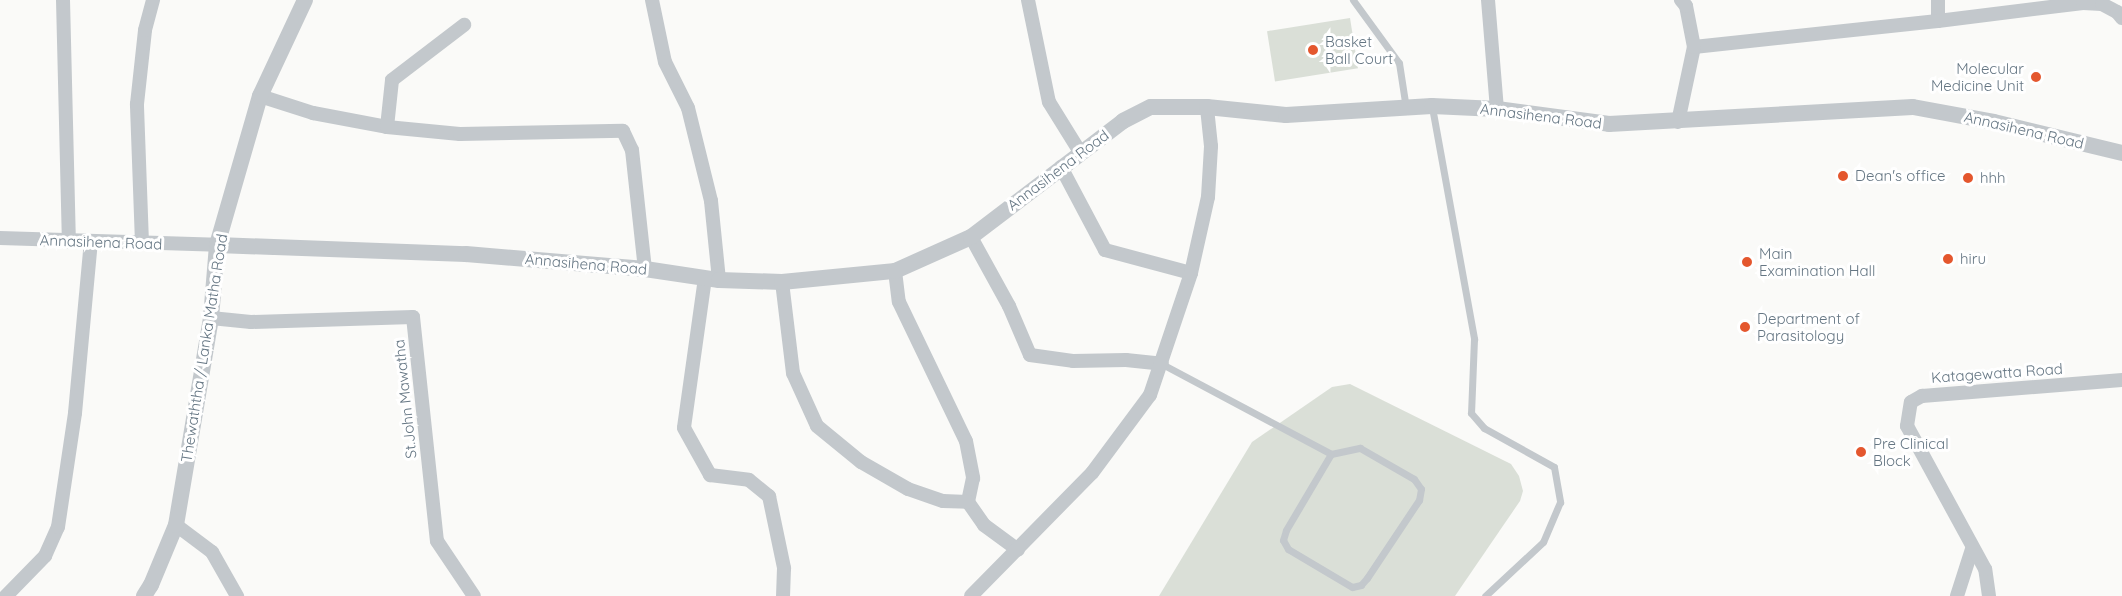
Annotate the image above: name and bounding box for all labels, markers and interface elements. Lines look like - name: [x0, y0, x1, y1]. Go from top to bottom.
- place label: Basket Ball Court: [1325, 32, 1393, 67]
- marker: Basket Ball Court: [1306, 43, 1320, 57]
- place label: Molecular Medicine Unit: [1931, 59, 2024, 94]
- marker: Molecular Medicine Unit: [2029, 70, 2043, 84]
- street label: Annasihena Road: [1479, 100, 1603, 132]
- street label: Annasihena Road: [1962, 107, 2086, 153]
- street label: Annasihena Road: [1004, 126, 1112, 214]
- place label: Dean's office: [1855, 167, 1946, 185]
- marker: Dean's office: [1836, 169, 1850, 183]
- place label: hhh: [1980, 169, 2006, 187]
- marker: hhh: [1961, 171, 1975, 185]
- street label: Annasihena Road: [40, 231, 162, 253]
- street label: Thewaththa / Lanka Matha Road: [177, 232, 231, 464]
- place label: Main Examination Hall: [1759, 244, 1875, 279]
- street label: Annasihena Road: [524, 250, 648, 278]
- place label: hiru: [1960, 250, 1986, 268]
- marker: hiru: [1941, 252, 1955, 266]
- marker: Main Examination Hall: [1740, 255, 1754, 269]
- place label: Department of Parasitology: [1757, 309, 1860, 344]
- marker: Department of Parasitology: [1738, 320, 1752, 334]
- street label: St.John Mawatha: [390, 339, 420, 459]
- street label: Katagewatta Road: [1931, 359, 2063, 387]
- place label: Pre Clinical Block: [1873, 434, 1949, 469]
- marker: Pre Clinical Block: [1854, 445, 1868, 459]

